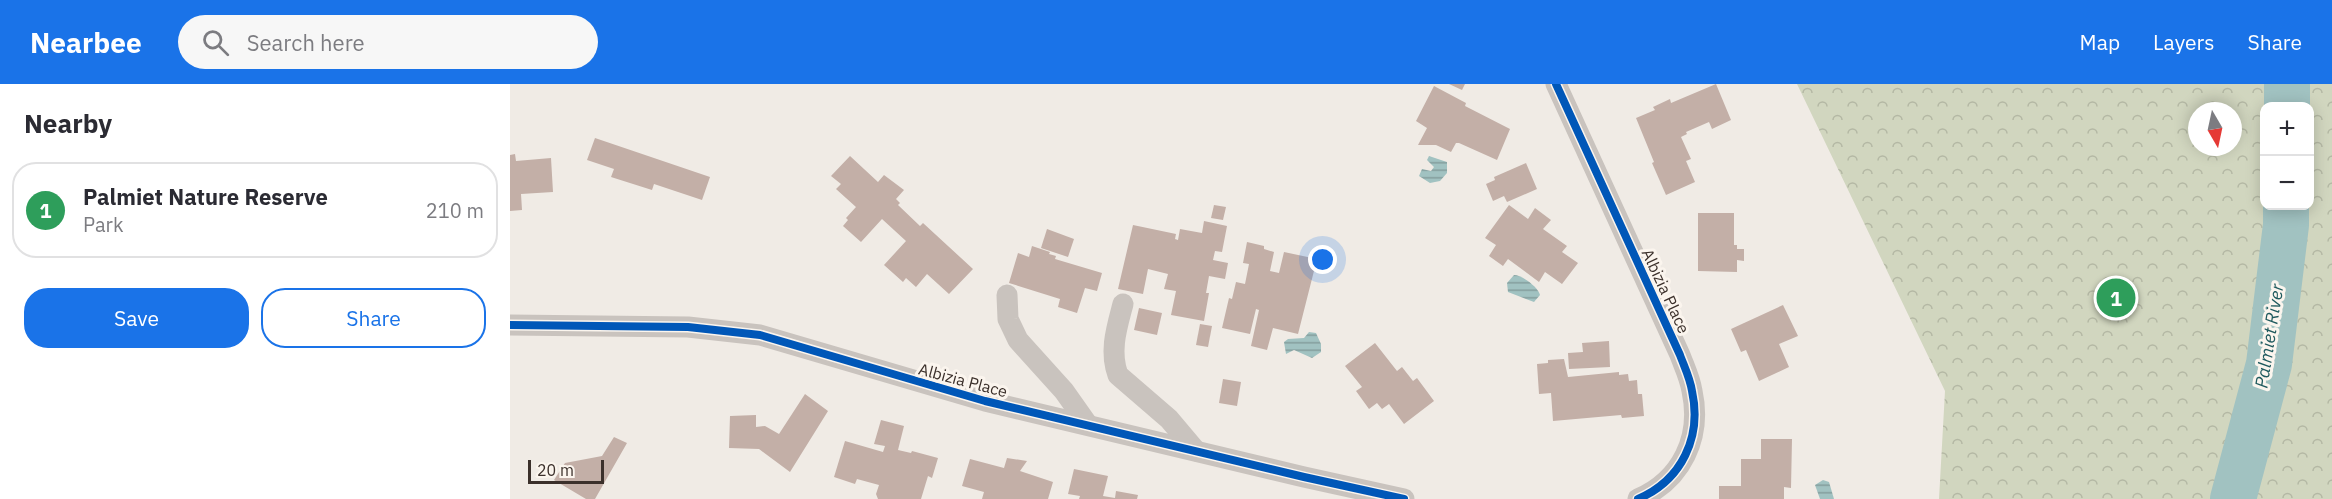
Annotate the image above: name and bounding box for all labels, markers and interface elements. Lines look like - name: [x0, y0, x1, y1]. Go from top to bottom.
- search box: [178, 15, 598, 69]
- text: Nearbee: [30, 24, 142, 61]
- icon: search: [199, 26, 232, 59]
- text: Search here: [247, 28, 365, 57]
- text: Map: [2080, 28, 2120, 56]
- text: Layers: [2153, 28, 2215, 56]
- text: Share: [2248, 28, 2302, 56]
- north arrow: [2188, 102, 2242, 156]
- map controls: [2260, 102, 2314, 210]
- button: +: [2260, 102, 2314, 156]
- text: Nearby: [24, 106, 112, 140]
- button: −: [2260, 156, 2314, 210]
- text: Palmiet Nature Reserve: [83, 182, 328, 211]
- text: 1: [40, 197, 52, 224]
- text: 210 m: [426, 197, 484, 224]
- text: Park: [83, 211, 123, 238]
- your location: [1308, 245, 1337, 274]
- street label: Albizia Place: [1638, 246, 1694, 337]
- pin: 1: [2096, 276, 2136, 320]
- water label: Palmiet River: [2249, 282, 2289, 390]
- button: Save: [24, 288, 249, 348]
- button: Share: [261, 288, 486, 348]
- street label: Albizia Place: [916, 359, 1010, 401]
- scale bar: [528, 457, 604, 484]
- text: 20 m: [537, 460, 574, 480]

